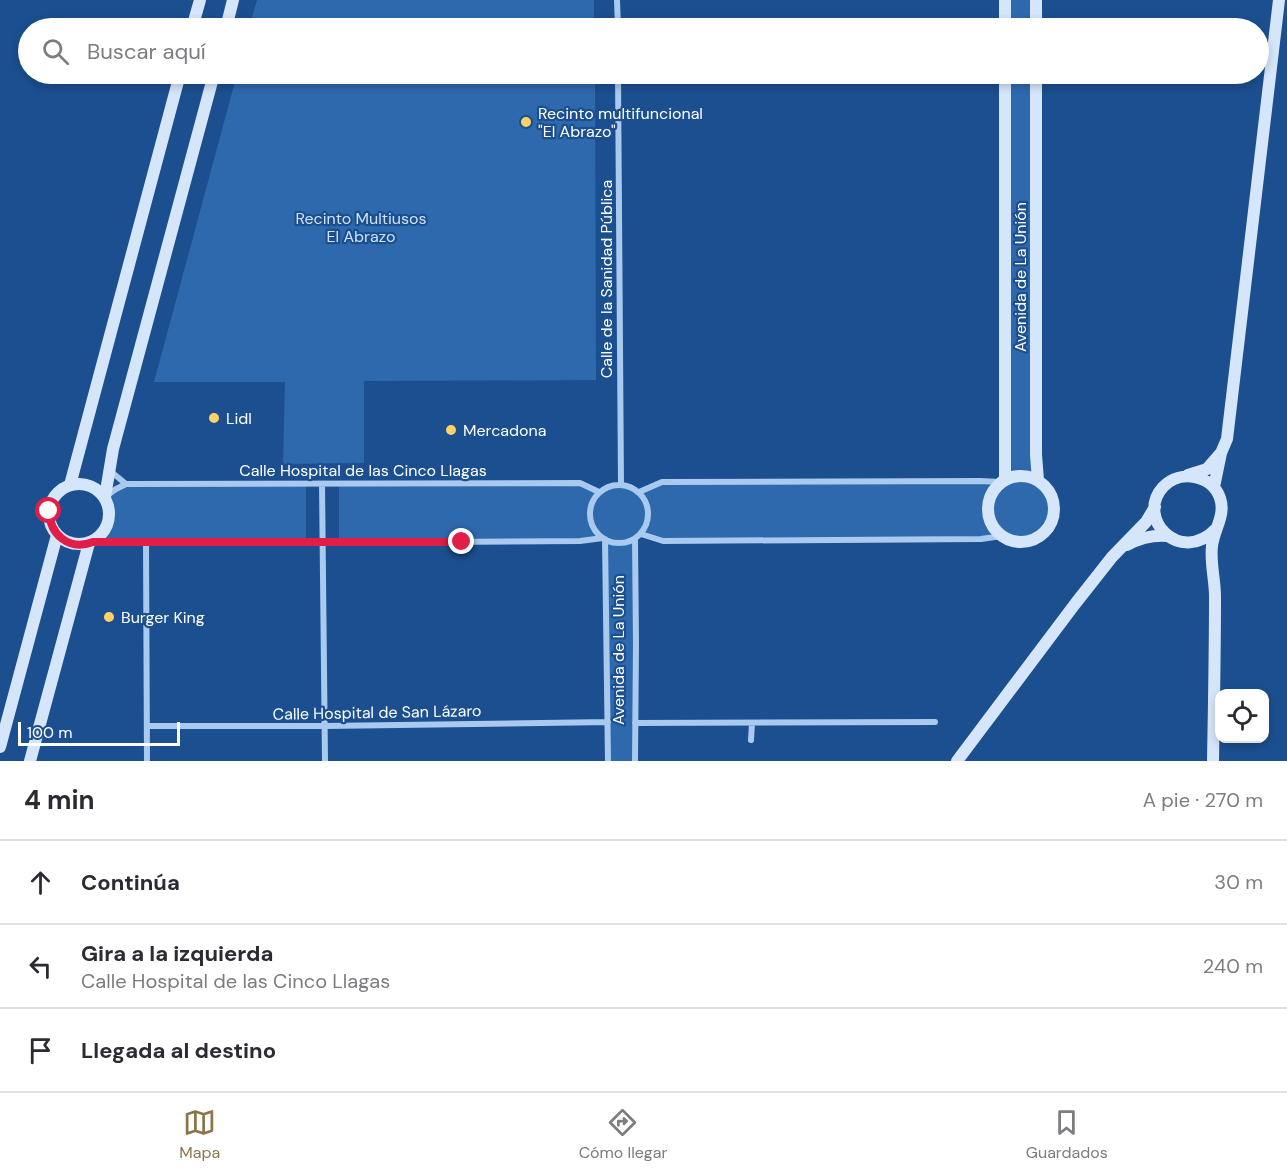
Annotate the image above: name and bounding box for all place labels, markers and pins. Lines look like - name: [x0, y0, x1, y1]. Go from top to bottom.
- place label: Recinto multifuncional "El Abrazo": [538, 103, 703, 142]
- marker: Recinto multifuncional "El Abrazo": [519, 115, 533, 129]
- place label: Lidl: [226, 408, 252, 429]
- marker: Lidl: [207, 411, 221, 425]
- place label: Mercadona: [463, 420, 546, 441]
- marker: Mercadona: [444, 423, 458, 437]
- place label: Burger King: [121, 607, 205, 628]
- marker: Burger King: [102, 610, 116, 624]

